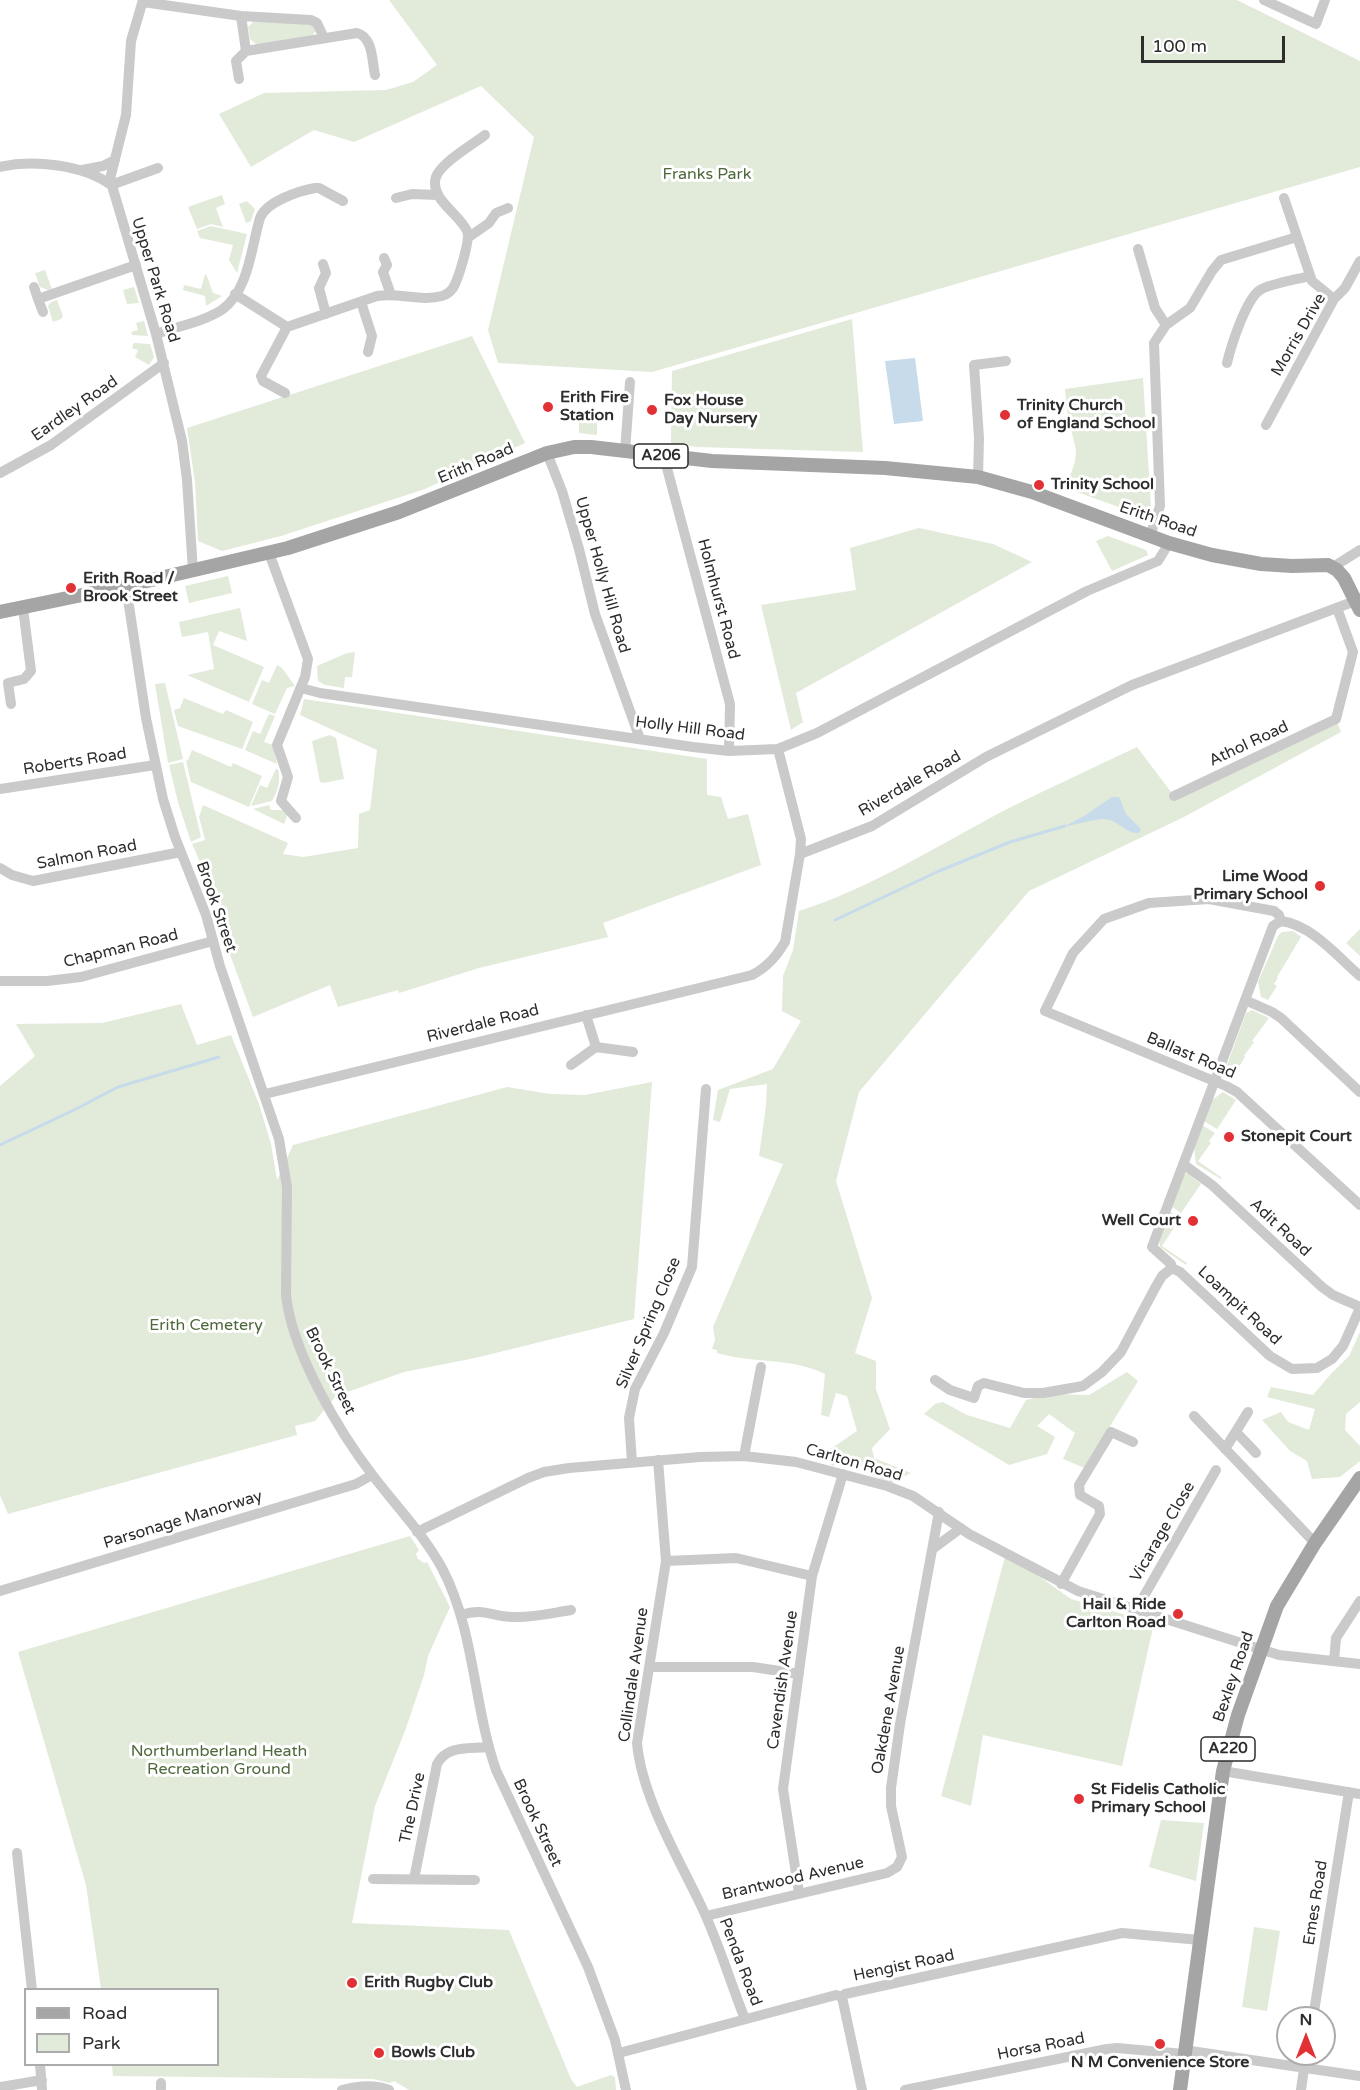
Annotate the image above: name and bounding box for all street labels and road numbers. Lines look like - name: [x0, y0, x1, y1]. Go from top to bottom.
- street label: Upper Park Road: [127, 215, 183, 345]
- street label: Morris Drive: [1268, 290, 1330, 380]
- street label: Eardley Road: [28, 372, 122, 446]
- street label: Erith Road: [435, 439, 517, 489]
- road number: A206: [634, 444, 688, 468]
- street label: Upper Holly Hill Road: [570, 495, 634, 655]
- street label: Erith Road: [1117, 498, 1199, 542]
- street label: Holmhurst Road: [693, 537, 743, 661]
- street label: Holly Hill Road: [634, 713, 746, 745]
- street label: Athol Road: [1206, 717, 1292, 771]
- street label: Roberts Road: [22, 744, 128, 780]
- street label: Riverdale Road: [855, 747, 965, 821]
- street label: Salmon Road: [35, 836, 139, 874]
- street label: Brook Street: [191, 859, 241, 955]
- street label: Chapman Road: [62, 925, 180, 973]
- street label: Riverdale Road: [425, 1001, 541, 1047]
- street label: Ballast Road: [1143, 1029, 1239, 1083]
- street label: Adit Road: [1246, 1195, 1314, 1261]
- street label: Silver Spring Close: [613, 1254, 685, 1392]
- street label: Loampit Road: [1193, 1262, 1285, 1350]
- street label: Brook Street: [301, 1324, 359, 1418]
- street label: Carlton Road: [803, 1440, 905, 1486]
- street label: Vicarage Close: [1127, 1479, 1199, 1585]
- street label: Parsonage Manorway: [101, 1487, 265, 1553]
- street label: Collindale Avenue: [615, 1606, 653, 1744]
- street label: Cavendish Avenue: [764, 1609, 802, 1751]
- street label: Bexley Road: [1210, 1629, 1258, 1725]
- street label: Oakdene Avenue: [868, 1644, 910, 1776]
- road number: A220: [1201, 1737, 1255, 1761]
- street label: The Drive: [396, 1771, 430, 1845]
- street label: Brook Street: [508, 1776, 566, 1870]
- street label: Brantwood Avenue: [720, 1853, 866, 1905]
- street label: Emes Road: [1300, 1859, 1332, 1947]
- street label: Penda Road: [714, 1915, 766, 2009]
- street label: Hengist Road: [852, 1946, 956, 1986]
- street label: Horsa Road: [996, 2029, 1086, 2065]

